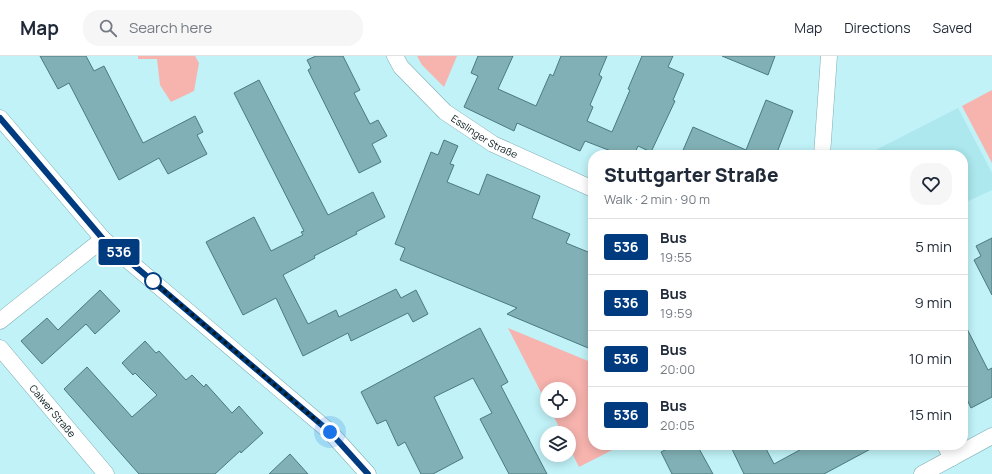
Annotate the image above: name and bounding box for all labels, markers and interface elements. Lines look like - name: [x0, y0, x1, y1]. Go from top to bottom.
- search box: [83, 10, 363, 46]
- text: Map: [20, 15, 59, 41]
- icon: search: [97, 17, 119, 39]
- text: Search here: [129, 17, 212, 38]
- text: Map: [794, 18, 822, 37]
- text: Directions: [844, 18, 911, 37]
- text: Saved: [933, 18, 972, 37]
- street label: Esslinger Straße: [449, 111, 520, 161]
- text: Stuttgarter Straße: [604, 162, 779, 188]
- button: heart: [910, 163, 952, 205]
- text: Walk · 2 min · 90 m: [604, 190, 710, 208]
- text: Bus: [660, 227, 687, 248]
- text: 5 min: [915, 236, 952, 257]
- text: 536: [613, 237, 639, 256]
- line badge: 536: [96, 239, 142, 265]
- text: 536: [106, 242, 132, 261]
- text: 19:55: [660, 248, 692, 266]
- unlabelled marker: [144, 272, 162, 290]
- text: Bus: [660, 283, 687, 304]
- text: 9 min: [915, 292, 952, 313]
- text: 536: [613, 293, 639, 312]
- text: 19:59: [660, 304, 693, 322]
- text: Bus: [660, 339, 687, 360]
- text: 10 min: [909, 348, 952, 369]
- text: 536: [613, 349, 639, 368]
- text: 20:00: [660, 360, 695, 378]
- street label: Calwer Straße: [26, 381, 79, 440]
- map controls: [540, 382, 576, 462]
- button: locate: [540, 382, 576, 418]
- text: Bus: [660, 395, 687, 416]
- text: 15 min: [909, 404, 952, 425]
- text: 536: [613, 405, 639, 424]
- text: 20:05: [660, 416, 695, 434]
- your location: [320, 422, 340, 442]
- button: layers: [540, 426, 576, 462]

